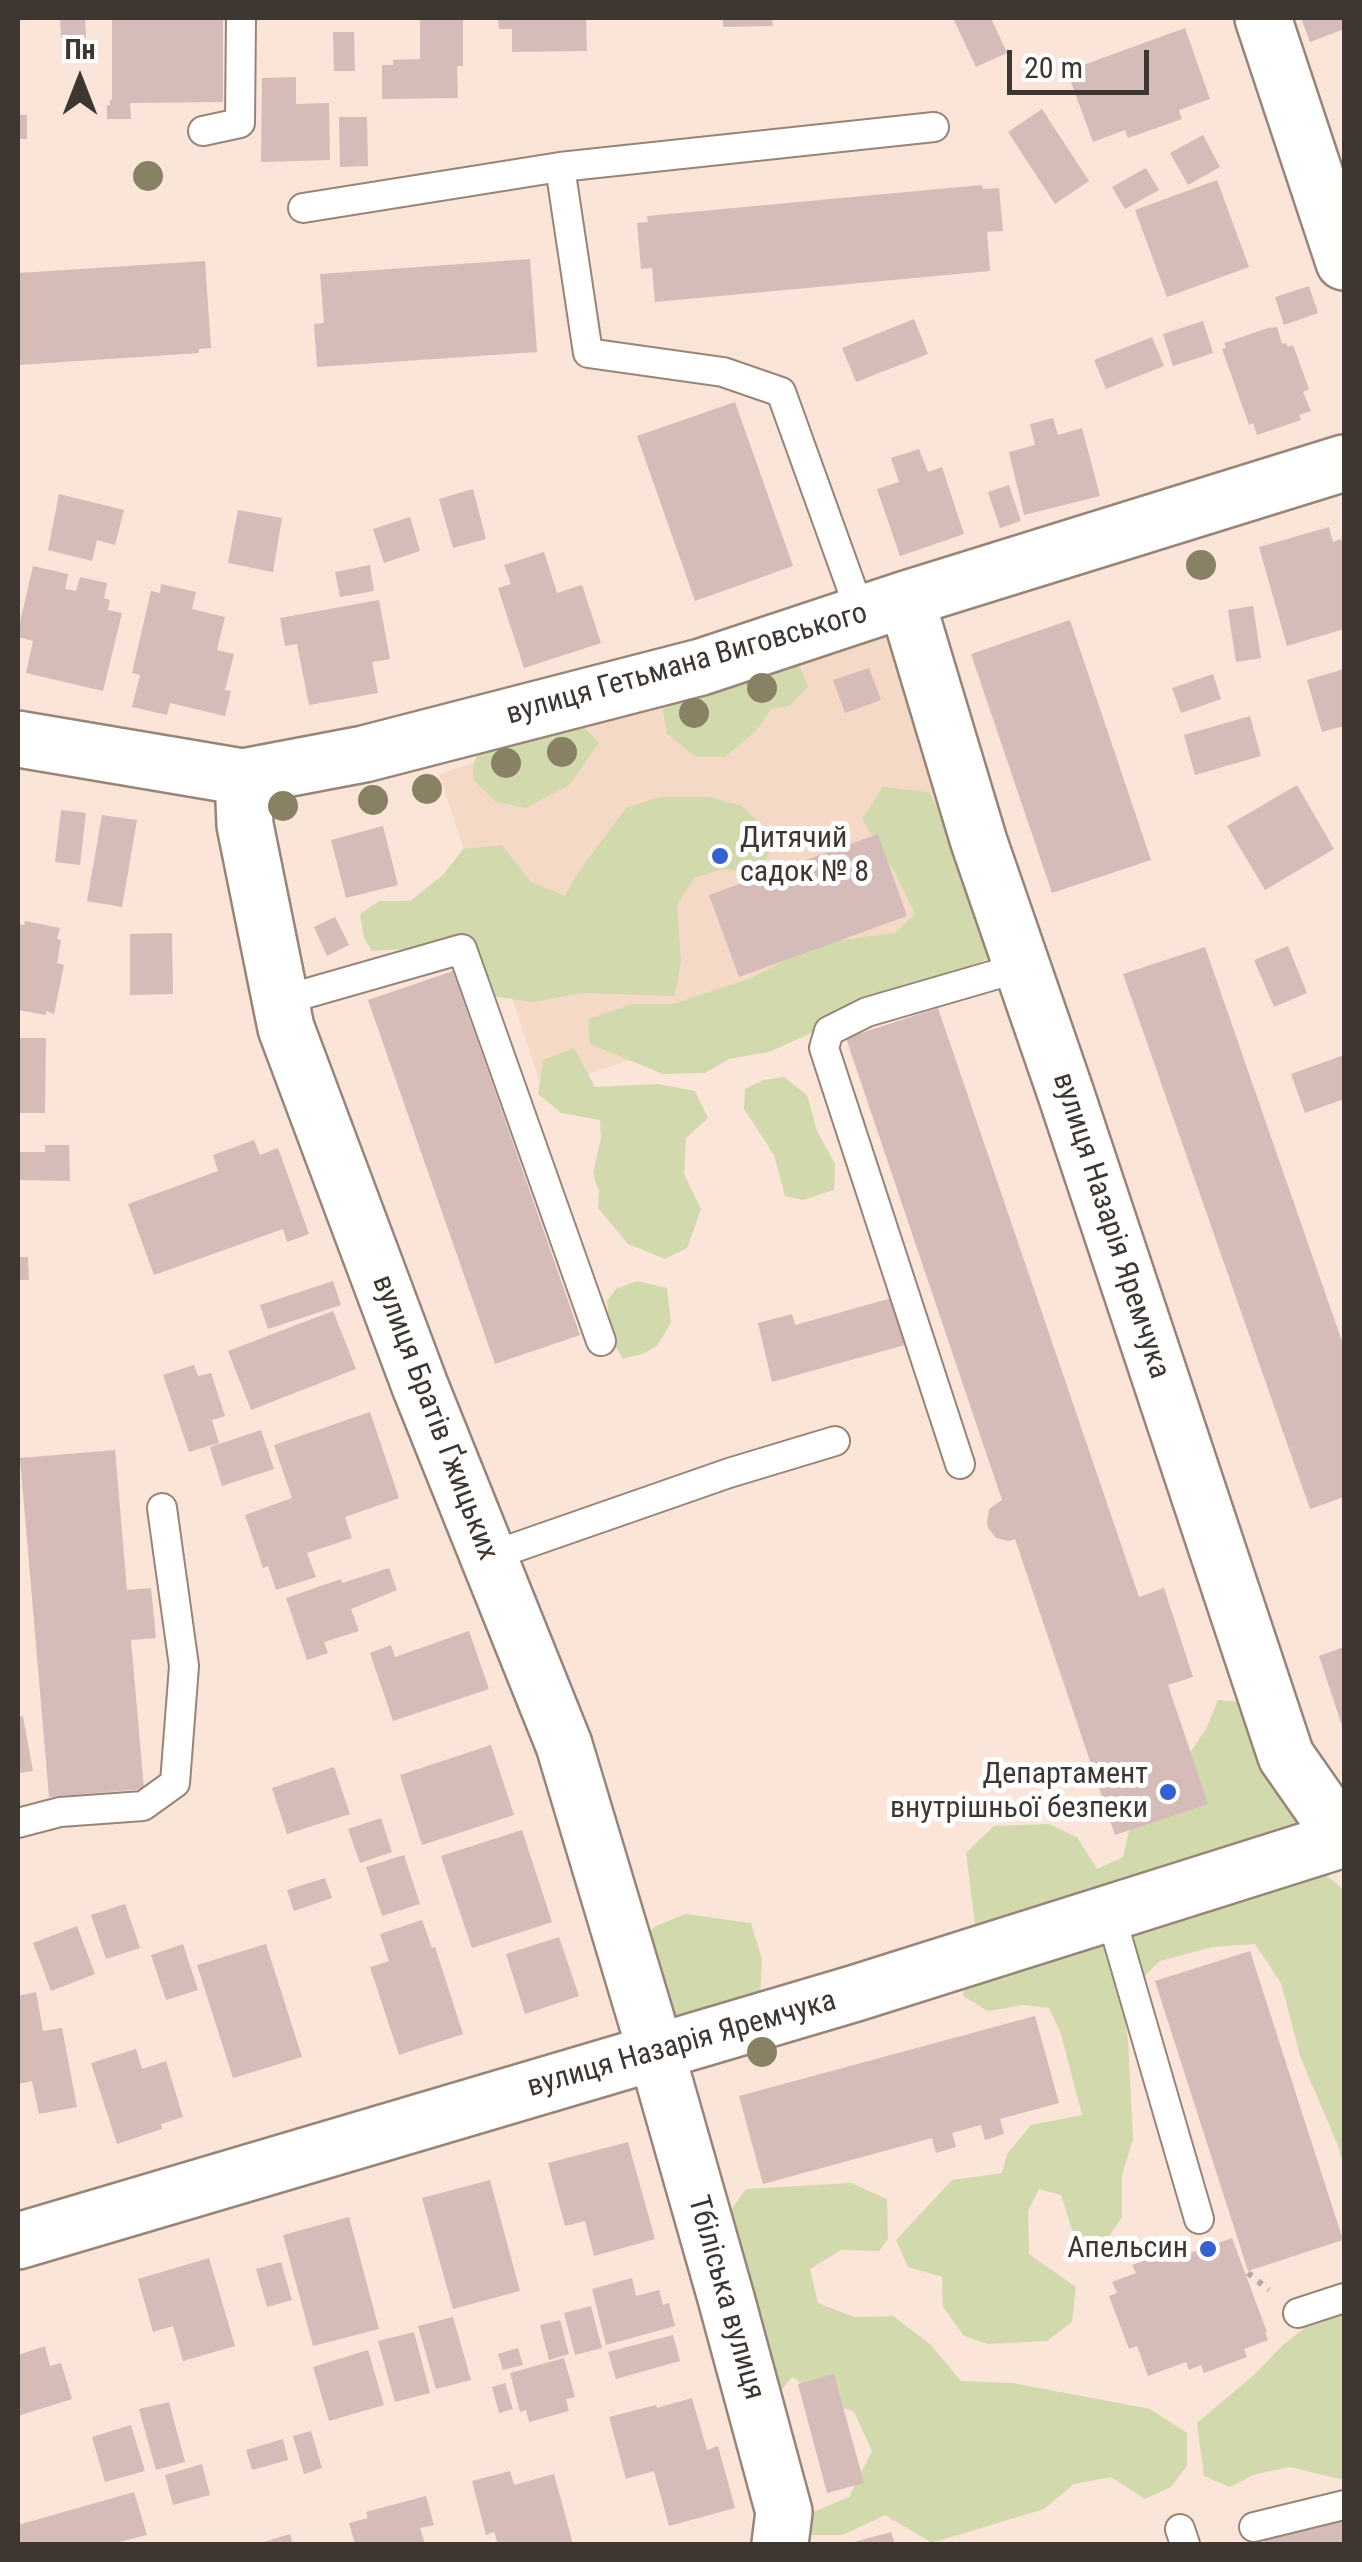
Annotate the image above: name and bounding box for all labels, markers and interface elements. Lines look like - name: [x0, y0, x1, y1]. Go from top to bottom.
- north arrow: [30, 30, 130, 130]
- scale bar: [1012, 30, 1154, 92]
- text: Пн: [64, 33, 96, 66]
- text: 20 m: [1024, 50, 1083, 85]
- street label: вулиця Гетьмана Виговського: [502, 596, 872, 734]
- place label: Дитячий садок № 8: [740, 821, 869, 892]
- marker: Дитячий садок № 8: [709, 845, 731, 867]
- street label: вулиця Назарія Яремчука: [1044, 1069, 1176, 1383]
- street label: вулиця Братів Ґжицьких: [363, 1271, 505, 1565]
- place label: Департамент внутрішньої безпеки: [890, 1757, 1148, 1828]
- marker: Департамент внутрішньої безпеки: [1157, 1781, 1179, 1803]
- street label: вулиця Назарія Яремчука: [524, 1984, 840, 2106]
- street label: Тбіліська вулиця: [679, 2192, 771, 2404]
- place label: Апельсин: [1067, 2231, 1188, 2267]
- marker: Апельсин: [1197, 2238, 1219, 2260]

